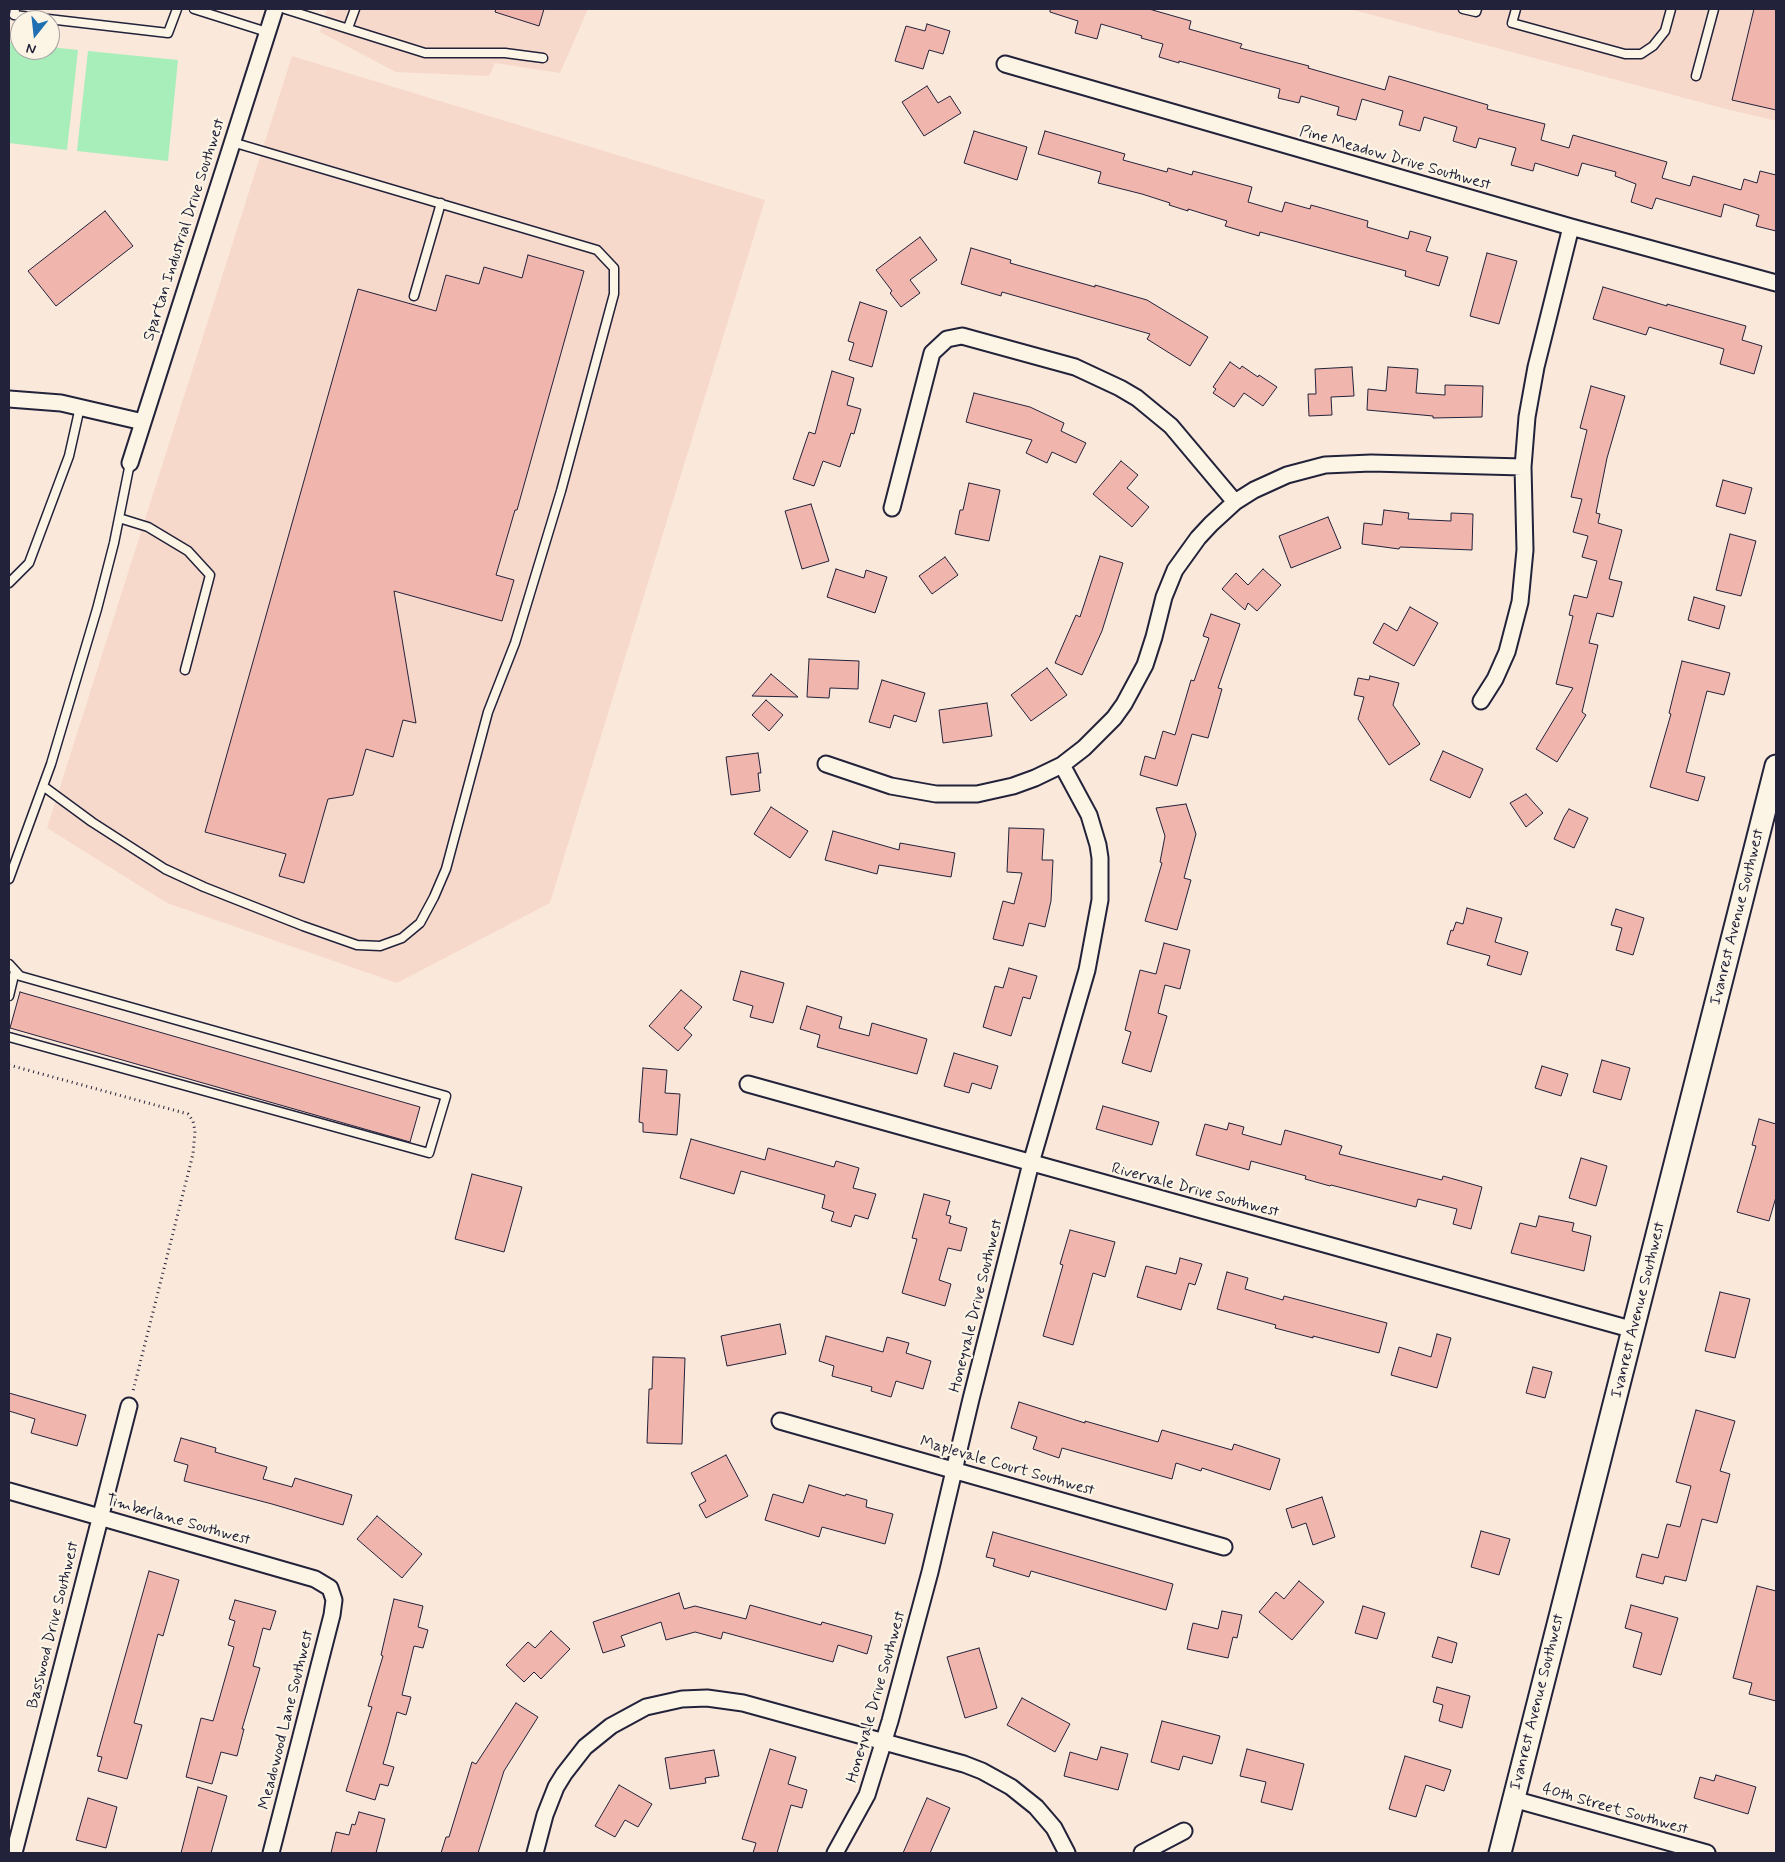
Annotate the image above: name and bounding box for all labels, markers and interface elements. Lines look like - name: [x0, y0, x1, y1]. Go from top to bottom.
- north arrow: [10, 10, 60, 60]
- text: N: [24, 39, 38, 58]
- street label: Spartan Industrial Drive Southwest: [140, 116, 230, 344]
- street label: Pine Meadow Drive Southwest: [1297, 122, 1493, 196]
- street label: Ivanrest Avenue Southwest: [1707, 827, 1769, 1007]
- street label: Rivervale Drive Southwest: [1109, 1159, 1281, 1223]
- street label: Honeyvale Drive Southwest: [946, 1217, 1008, 1395]
- street label: Ivanrest Avenue Southwest: [1608, 1220, 1670, 1400]
- street label: Maplevale Court Southwest: [918, 1433, 1096, 1501]
- street label: Timberlane Southwest: [104, 1491, 252, 1551]
- street label: Basswood Drive Southwest: [24, 1539, 84, 1711]
- street label: Honeyvale Drive Southwest: [843, 1609, 911, 1785]
- street label: Ivanrest Avenue Southwest: [1507, 1612, 1569, 1792]
- street label: Meadowood Lane Southwest: [255, 1628, 319, 1812]
- street label: 40th Street Southwest: [1540, 1780, 1690, 1840]

